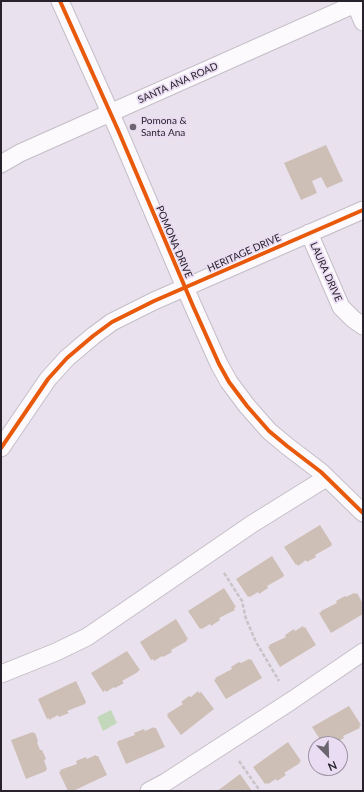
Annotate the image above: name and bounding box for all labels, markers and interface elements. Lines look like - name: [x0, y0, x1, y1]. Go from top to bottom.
- street label: SANTA ANA ROAD: [136, 60, 220, 106]
- place label: Pomona & Santa Ana: [141, 115, 187, 138]
- marker: Pomona & Santa Ana: [128, 122, 138, 132]
- street label: POMONA DRIVE: [153, 204, 195, 280]
- street label: HERITAGE DRIVE: [205, 231, 283, 275]
- street label: LAURA DRIVE: [308, 240, 344, 304]
- north arrow: [308, 736, 348, 776]
- text: N: [326, 759, 339, 774]

